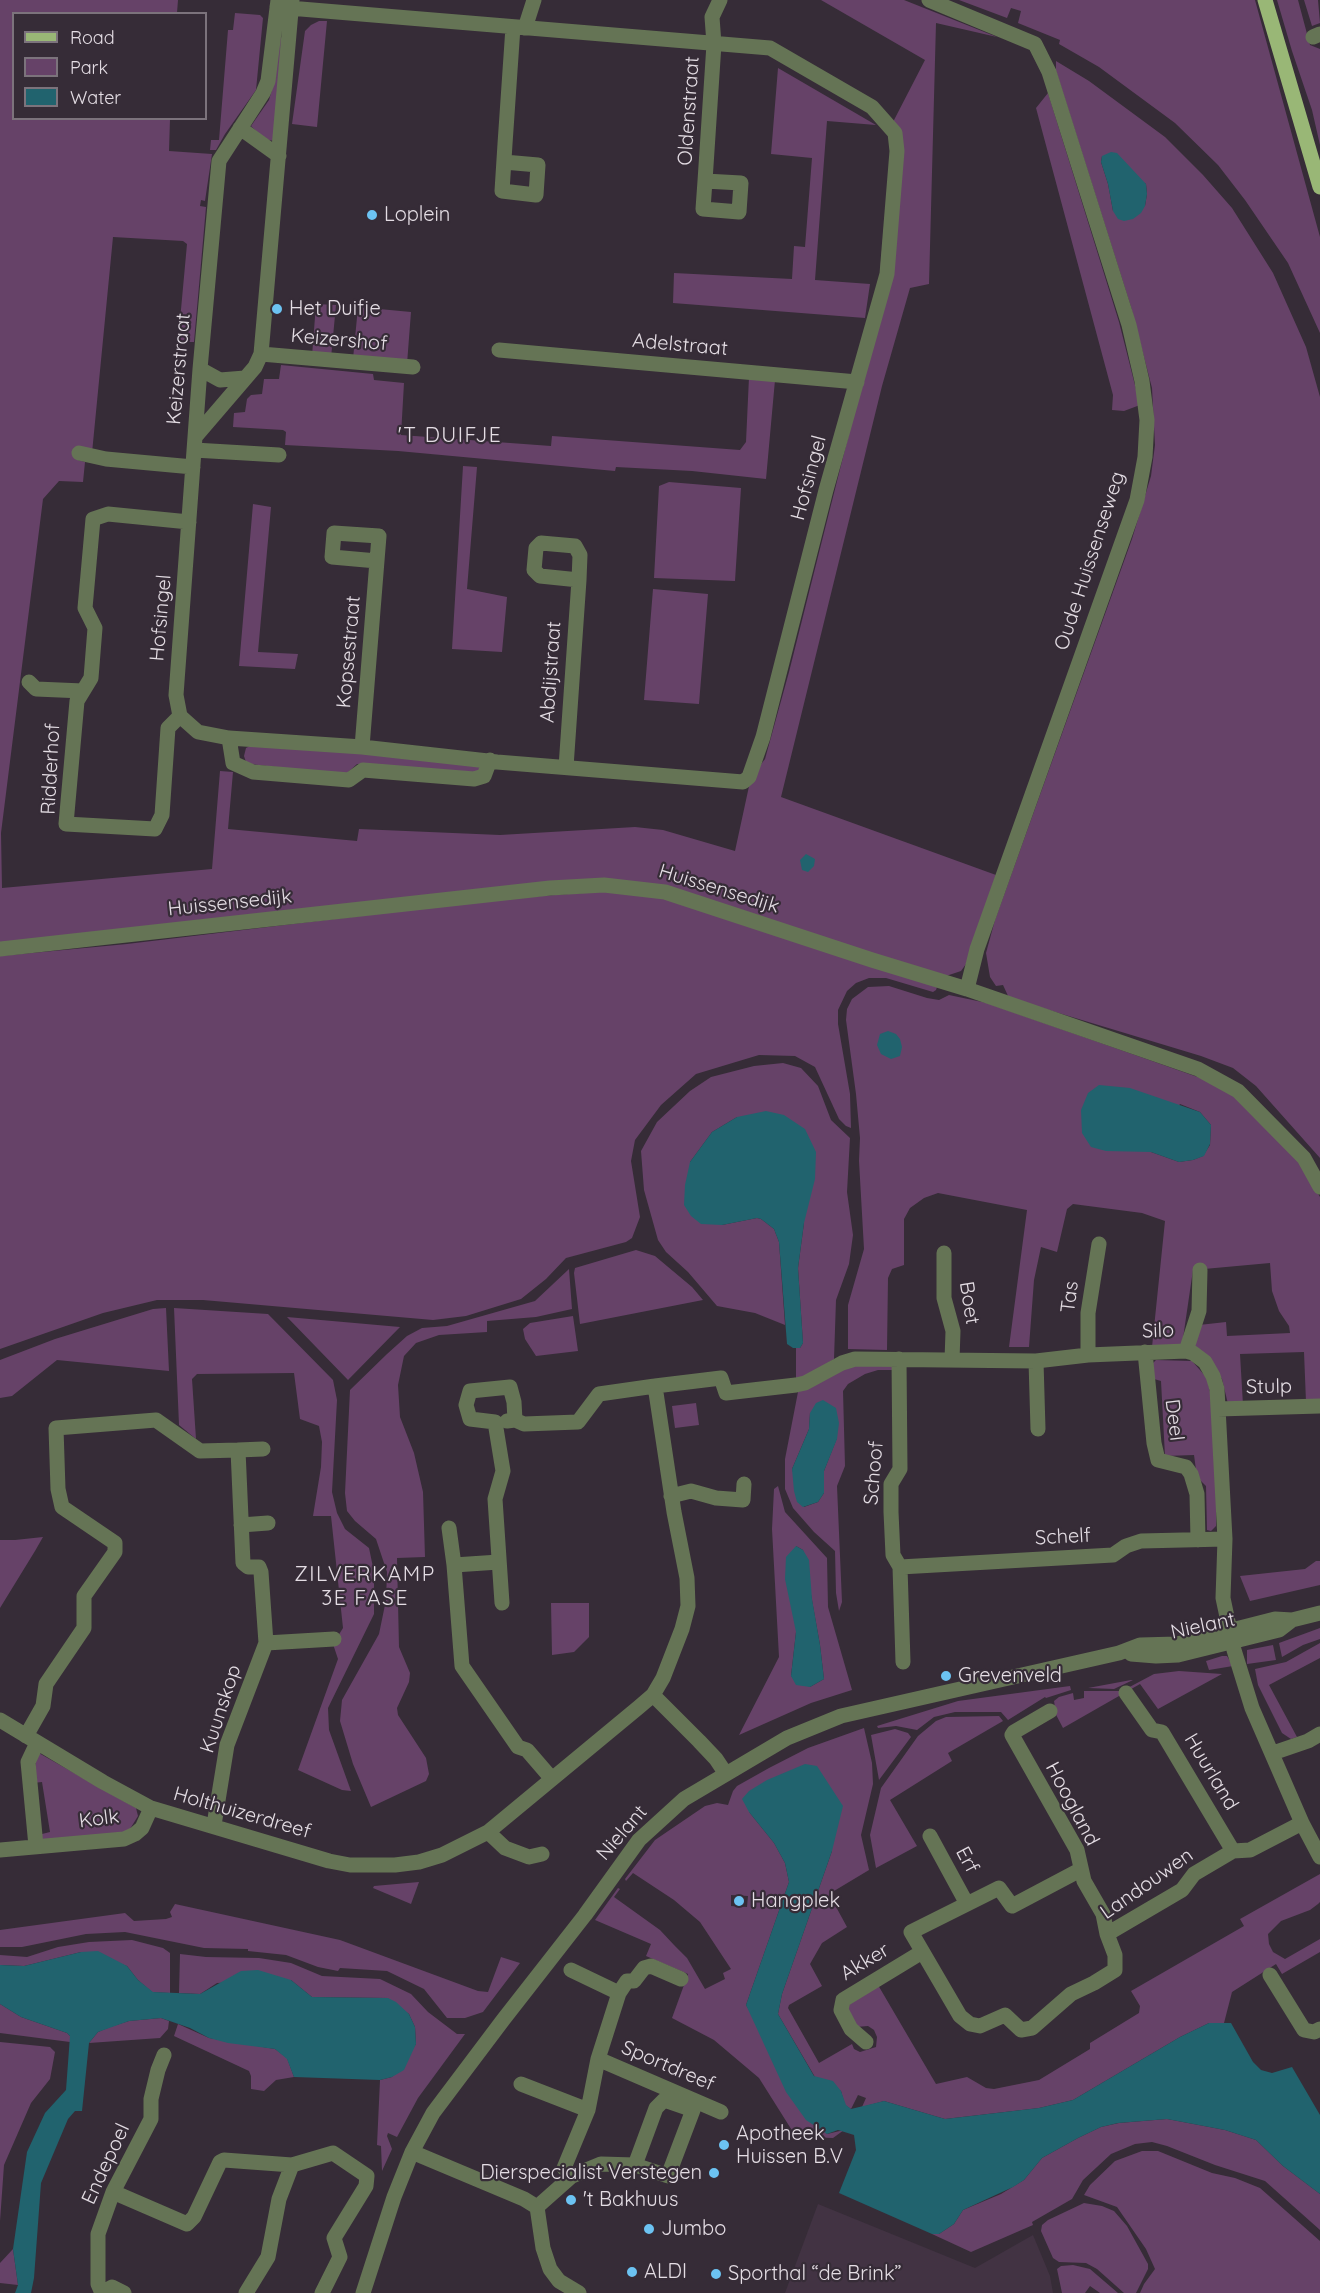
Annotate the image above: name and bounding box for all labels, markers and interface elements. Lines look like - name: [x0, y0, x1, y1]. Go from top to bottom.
- legend: [12, 12, 207, 120]
- text: Road: [70, 26, 115, 49]
- text: Park: [70, 56, 108, 79]
- street label: Oldenstraat: [673, 56, 705, 166]
- text: Water: [70, 86, 121, 109]
- place label: Loplein: [384, 203, 450, 227]
- marker: Loplein: [365, 208, 379, 222]
- place label: Het Duifje: [289, 297, 381, 321]
- marker: Het Duifje: [270, 302, 284, 316]
- street label: Keizerstraat: [162, 312, 196, 426]
- street label: Keizershof: [290, 324, 388, 356]
- street label: Adelstraat: [631, 329, 729, 361]
- district label: 'T DUIFJE: [398, 423, 502, 449]
- street label: Hofsingel: [786, 433, 832, 523]
- street label: Oude Huissenseweg: [1050, 469, 1130, 653]
- street label: Hofsingel: [145, 574, 177, 662]
- street label: Kopsestraat: [332, 595, 366, 709]
- street label: Abdijstraat: [535, 620, 567, 724]
- street label: Ridderhof: [37, 723, 65, 815]
- street label: Huissensedijk: [656, 859, 782, 919]
- street label: Huissensedijk: [167, 885, 293, 921]
- street label: Boet: [954, 1280, 984, 1326]
- street label: Tas: [1056, 1280, 1084, 1314]
- street label: Silo: [1142, 1318, 1174, 1344]
- street label: Stulp: [1246, 1375, 1292, 1399]
- street label: Deel: [1160, 1398, 1188, 1442]
- street label: Schoof: [859, 1440, 889, 1506]
- street label: Schelf: [1034, 1524, 1092, 1550]
- district label: ZILVERKAMP 3E FASE: [294, 1562, 436, 1612]
- street label: Nielant: [1169, 1607, 1237, 1645]
- street label: Kuunskop: [195, 1662, 247, 1756]
- place label: Grevenveld: [958, 1664, 1062, 1688]
- marker: Grevenveld: [939, 1669, 953, 1683]
- street label: Huurland: [1179, 1729, 1243, 1815]
- street label: Hoogland: [1040, 1758, 1104, 1850]
- street label: Holthuizerdreef: [170, 1782, 314, 1844]
- street label: Nielant: [592, 1801, 652, 1865]
- street label: Kolk: [77, 1805, 121, 1833]
- street label: Erf: [950, 1843, 984, 1877]
- street label: Landouwen: [1096, 1843, 1198, 1925]
- place label: Hangplek: [751, 1889, 840, 1913]
- marker: Hangplek: [732, 1894, 746, 1908]
- street label: Akker: [836, 1938, 894, 1986]
- street label: Sportdreef: [618, 2036, 718, 2096]
- street label: Endepoel: [77, 2120, 135, 2208]
- place label: Apotheek Huissen B.V: [736, 2122, 843, 2169]
- marker: Apotheek Huissen B.V: [717, 2138, 731, 2152]
- place label: Dierspecialist Verstegen: [480, 2161, 702, 2185]
- marker: Dierspecialist Verstegen: [707, 2166, 721, 2180]
- place label: 't Bakhuus: [583, 2188, 678, 2212]
- marker: 't Bakhuus: [564, 2193, 578, 2207]
- place label: Jumbo: [661, 2217, 726, 2241]
- marker: Jumbo: [642, 2222, 656, 2236]
- place label: ALDI: [644, 2260, 687, 2284]
- place label: Sporthal “de Brink”: [728, 2262, 902, 2286]
- marker: ALDI: [625, 2265, 639, 2279]
- marker: Sporthal “de Brink”: [709, 2267, 723, 2281]

